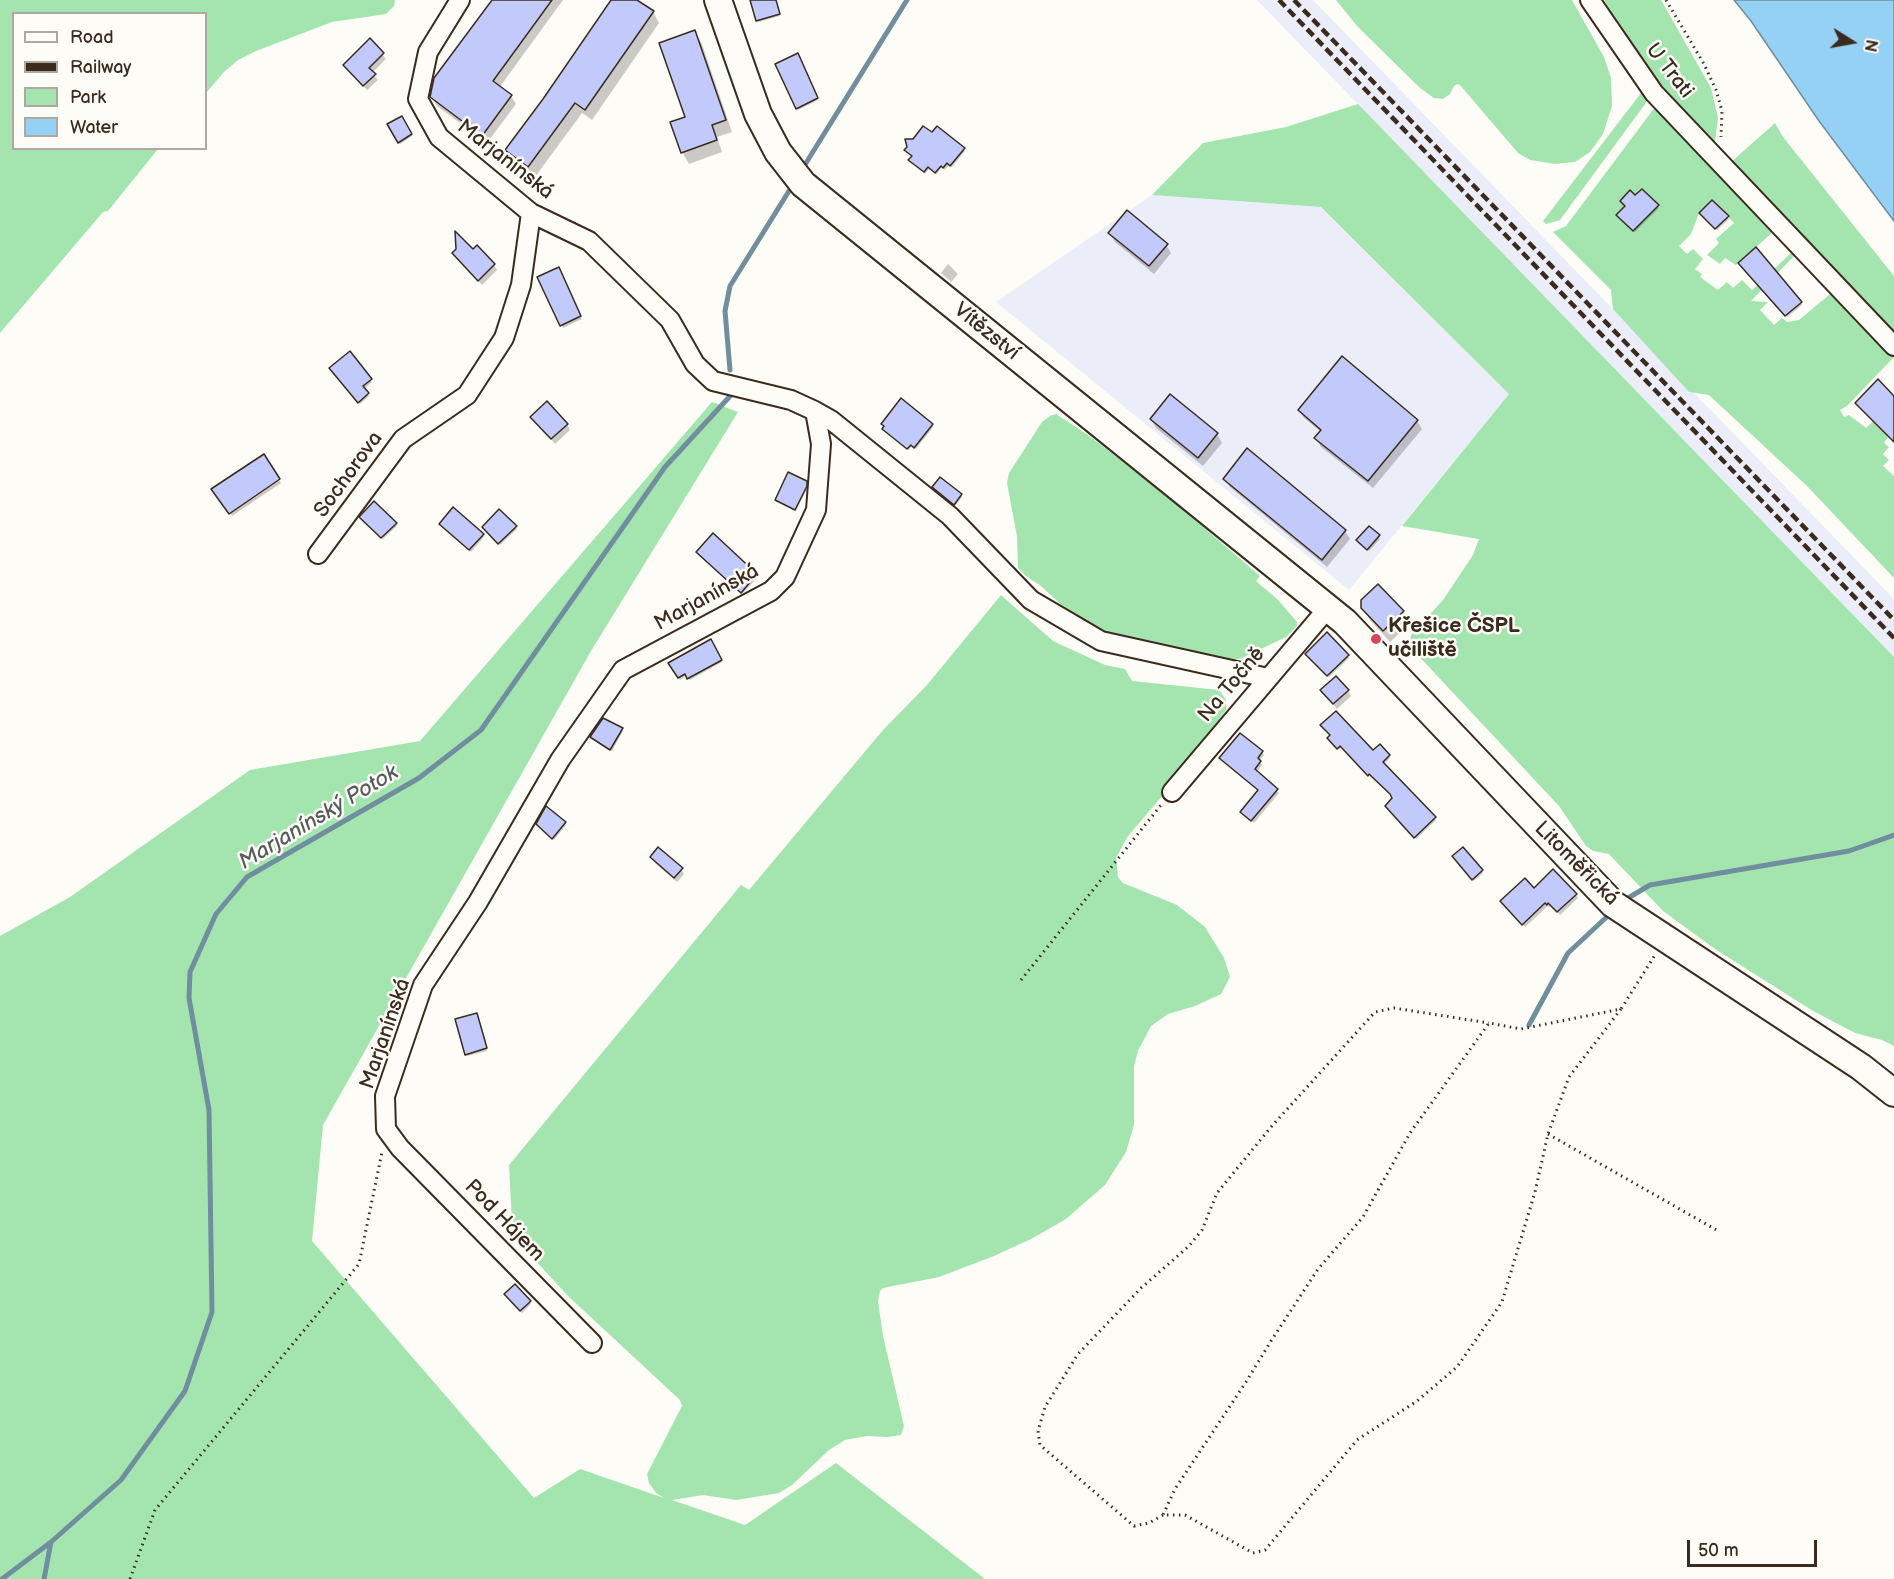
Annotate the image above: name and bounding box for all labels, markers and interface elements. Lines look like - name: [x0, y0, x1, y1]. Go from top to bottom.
- legend: [12, 12, 207, 150]
- north arrow: [1822, 12, 1882, 72]
- text: Road: [70, 27, 114, 48]
- street label: U Trati: [1640, 38, 1698, 104]
- text: N: [1860, 38, 1881, 53]
- text: Railway: [70, 57, 132, 78]
- text: Park: [70, 87, 106, 108]
- street label: Marjanínská: [452, 115, 558, 205]
- text: Water: [70, 117, 118, 138]
- street label: Vítězství: [948, 298, 1024, 366]
- street label: Sochorova: [309, 427, 389, 523]
- street label: Marjanínská: [650, 559, 764, 637]
- place label: Křešice ČSPL učiliště: [1388, 614, 1520, 664]
- marker: Křešice ČSPL učiliště: [1369, 632, 1383, 646]
- street label: Na Točně: [1193, 642, 1271, 728]
- water label: Marjanínský Potok: [234, 760, 404, 876]
- street label: Litoměřická: [1529, 817, 1623, 911]
- street label: Marjanínská: [355, 975, 417, 1093]
- street label: Pod Hájem: [459, 1175, 549, 1267]
- scale bar: [1690, 1528, 1820, 1566]
- text: 50 m: [1698, 1540, 1739, 1561]

